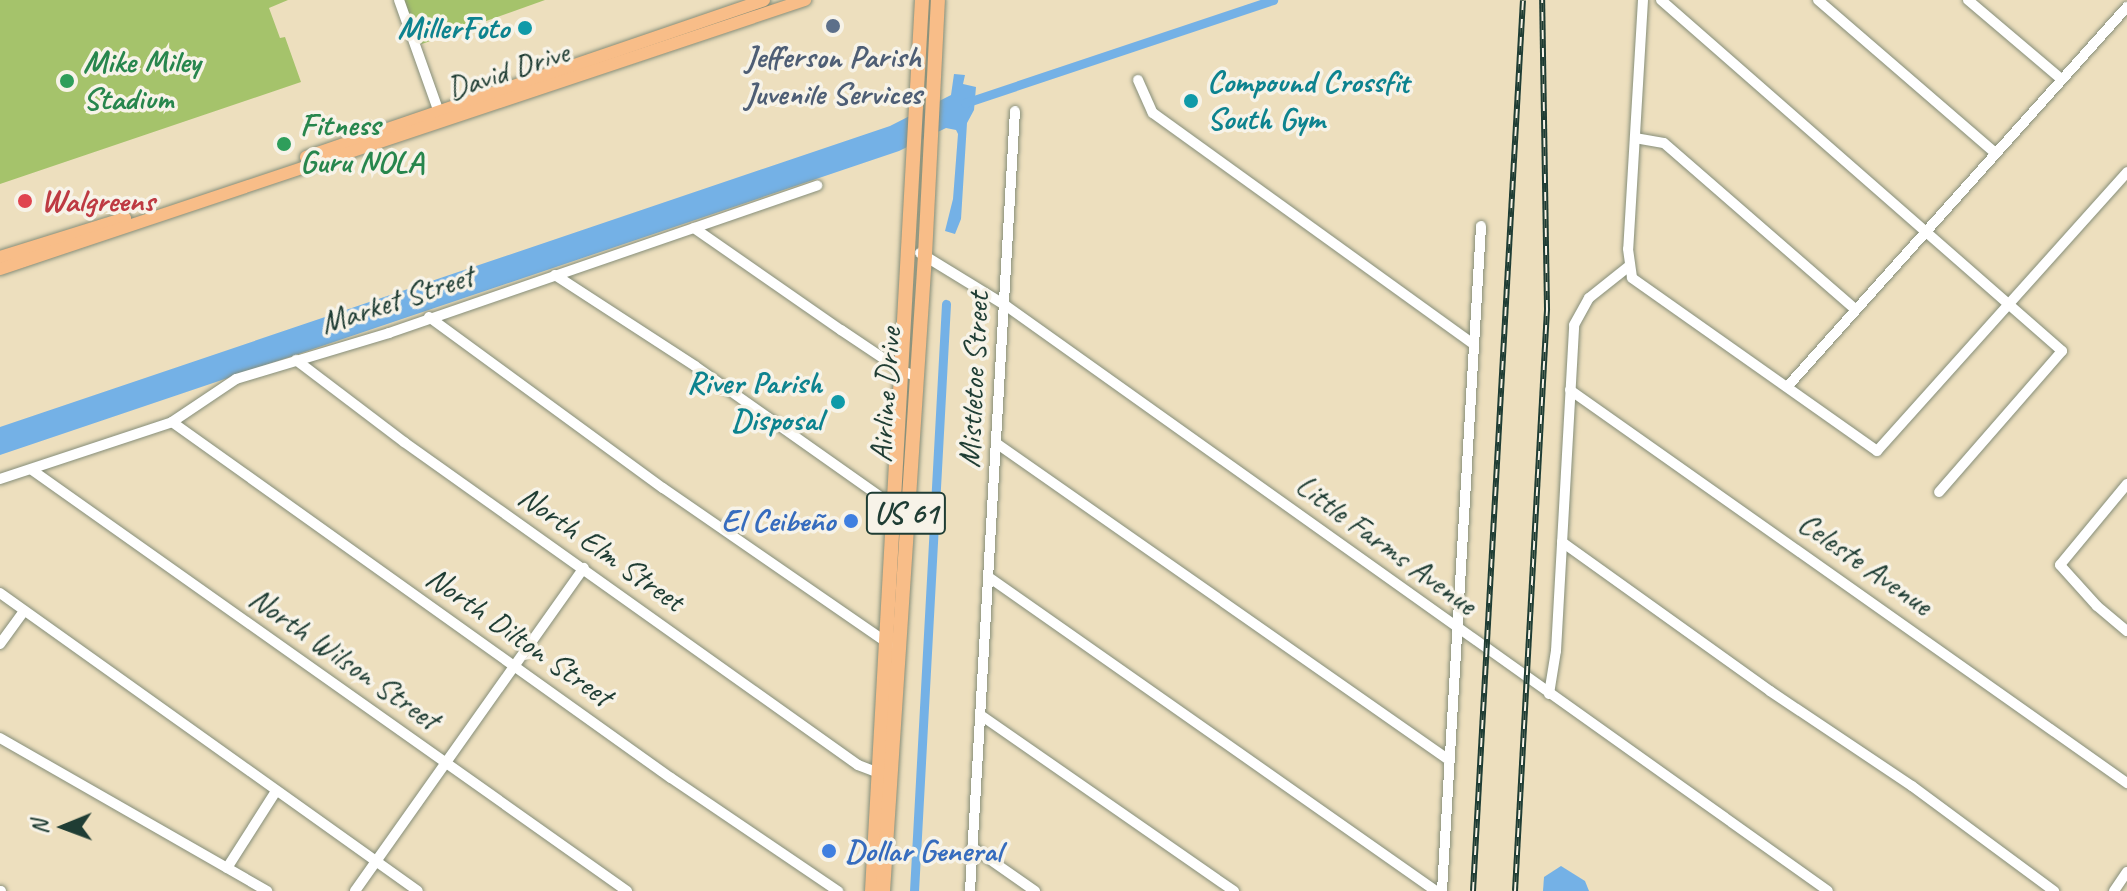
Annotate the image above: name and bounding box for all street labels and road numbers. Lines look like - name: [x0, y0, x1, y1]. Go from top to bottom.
- street label: David Drive: [442, 33, 574, 109]
- street label: Market Street: [316, 257, 478, 343]
- street label: Mistletoe Street: [950, 291, 998, 469]
- street label: Airline Drive: [862, 326, 910, 464]
- street label: Little Farms Avenue: [1288, 466, 1484, 624]
- street label: North Elm Street: [510, 478, 692, 620]
- road number: US 61: [864, 487, 948, 539]
- street label: Celeste Avenue: [1791, 504, 1939, 624]
- street label: North Dilton Street: [418, 558, 620, 716]
- street label: North Wilson Street: [241, 579, 447, 739]

